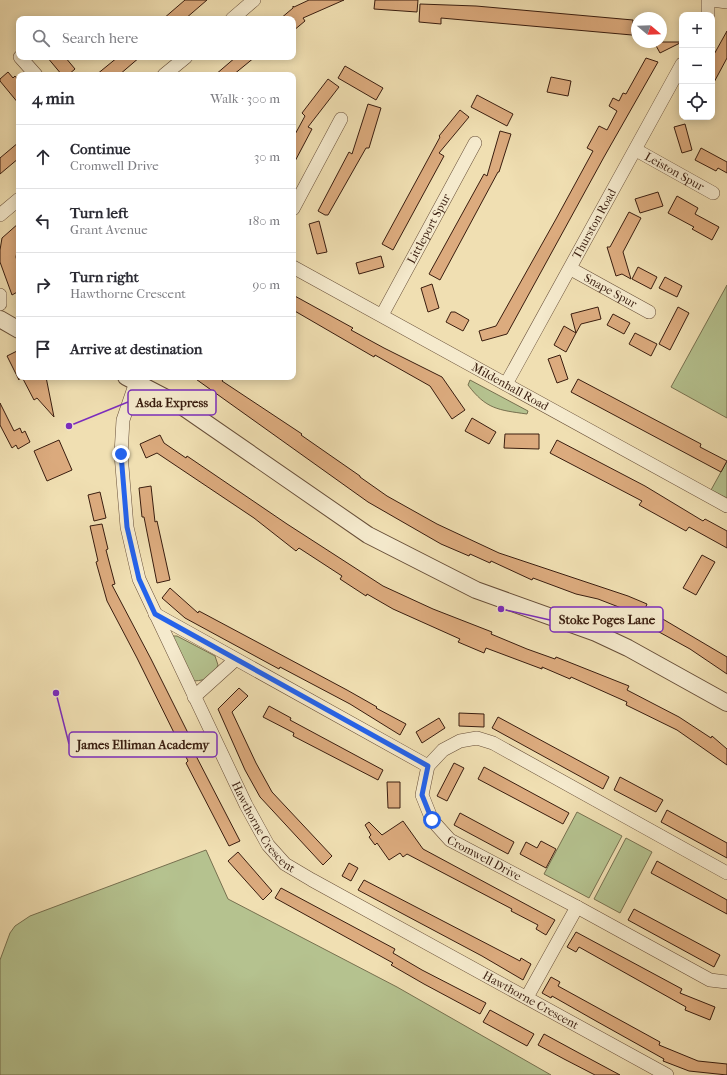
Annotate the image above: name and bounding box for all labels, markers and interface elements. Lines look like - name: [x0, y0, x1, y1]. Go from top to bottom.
- north arrow: [631, 12, 667, 48]
- map controls: [679, 12, 715, 120]
- button: +: [679, 12, 715, 48]
- search box: [16, 16, 296, 60]
- icon: search: [30, 27, 52, 49]
- text: Search here: [62, 29, 138, 47]
- button: −: [679, 48, 715, 84]
- button: locate: [679, 84, 715, 120]
- text: 4 min: [32, 88, 75, 108]
- text: Walk · 300 m: [210, 91, 280, 106]
- text: Continue: [70, 140, 130, 158]
- icon: ahead: [32, 146, 54, 168]
- text: 30 m: [254, 149, 280, 164]
- street label: Leiston Spur: [642, 149, 707, 194]
- text: Cromwell Drive: [70, 158, 159, 173]
- street label: Thurston Road: [569, 186, 619, 261]
- street label: Littleport Spur: [404, 191, 454, 266]
- text: Turn left: [70, 204, 128, 222]
- icon: left: [32, 210, 54, 232]
- text: 180 m: [248, 213, 280, 228]
- text: Grant Avenue: [70, 222, 148, 237]
- text: Turn right: [70, 268, 139, 286]
- street label: Snape Spur: [582, 271, 640, 311]
- icon: right: [32, 274, 54, 296]
- text: 90 m: [252, 277, 280, 292]
- text: Hawthorne Crescent: [70, 286, 186, 301]
- icon: arrive: [32, 338, 54, 360]
- text: Arrive at destination: [70, 340, 202, 358]
- street label: Mildenhall Road: [469, 360, 551, 414]
- callout: Asda Express: [128, 390, 216, 415]
- text: Asda Express: [135, 395, 208, 411]
- route end: [112, 445, 130, 463]
- callout: Stoke Poges Lane: [550, 607, 663, 632]
- text: Stoke Poges Lane: [559, 612, 656, 628]
- callout: James Elliman Academy: [69, 732, 217, 757]
- text: James Elliman Academy: [75, 737, 210, 753]
- street label: Hawthorne Crescent: [229, 779, 298, 876]
- route start: [423, 811, 441, 829]
- street label: Cromwell Drive: [445, 833, 524, 883]
- street label: Hawthorne Crescent: [480, 968, 582, 1032]

